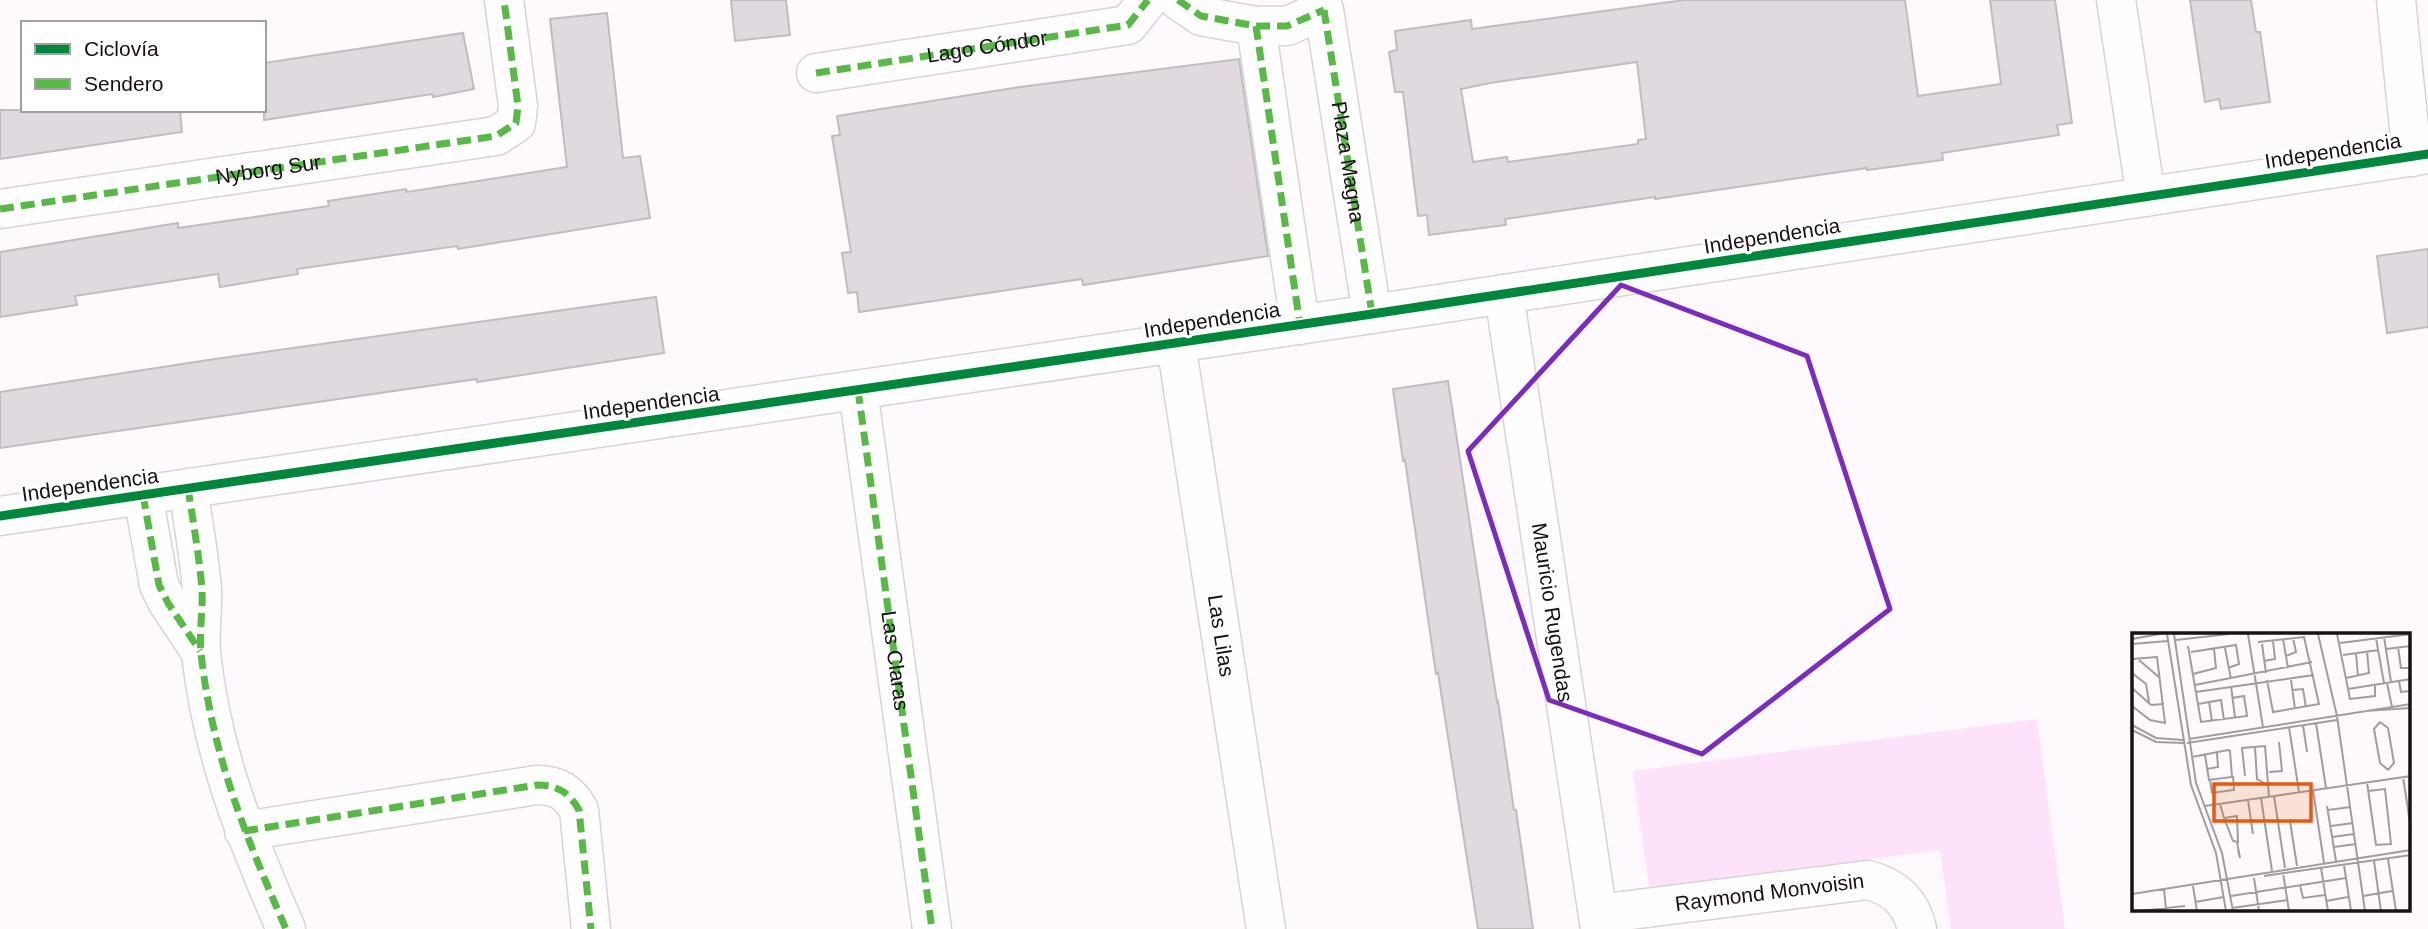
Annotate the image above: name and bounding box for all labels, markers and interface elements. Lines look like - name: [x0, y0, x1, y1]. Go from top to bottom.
- legend: [21, 21, 266, 112]
- street label: Lago Cóndor: [925, 26, 1049, 67]
- text: Ciclovía: [84, 37, 159, 60]
- text: Sendero: [84, 72, 163, 95]
- street label: Plaza Magna: [1328, 100, 1369, 225]
- street label: Independencia: [2263, 128, 2403, 173]
- street label: Nyborg Sur: [214, 150, 322, 188]
- street label: Independencia: [1702, 213, 1842, 258]
- street label: Independencia: [1142, 297, 1282, 342]
- street label: Independencia: [581, 381, 721, 423]
- street label: Independencia: [20, 463, 160, 505]
- street label: Mauricio Rugendas: [1528, 521, 1578, 704]
- street label: Las Lilas: [1204, 593, 1239, 678]
- street label: Las Claras: [877, 609, 914, 712]
- inset map: [2132, 633, 2410, 912]
- street label: Raymond Monvoisin: [1674, 869, 1865, 915]

